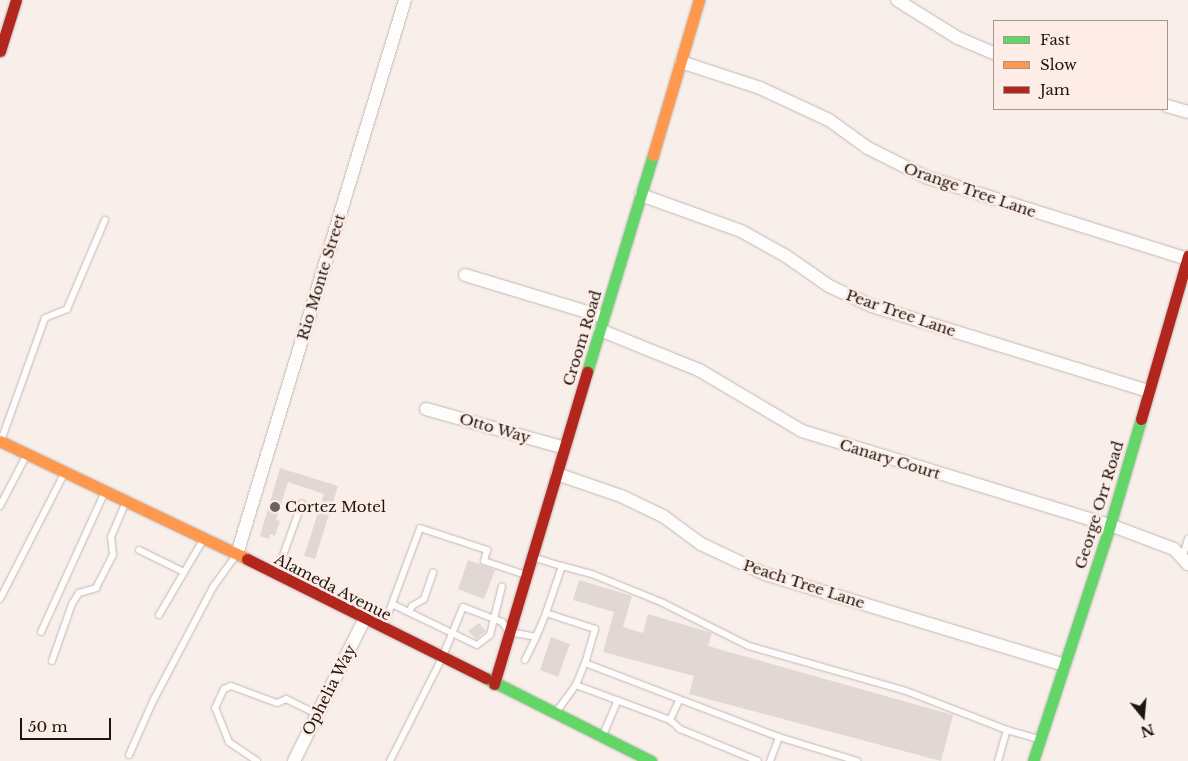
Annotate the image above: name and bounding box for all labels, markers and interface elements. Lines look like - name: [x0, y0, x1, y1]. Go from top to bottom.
- legend: [993, 20, 1168, 110]
- text: Fast: [1040, 30, 1070, 49]
- text: Slow: [1040, 55, 1077, 74]
- text: Jam: [1040, 80, 1070, 99]
- street label: Orange Tree Lane: [901, 159, 1039, 221]
- street label: Rio Monte Street: [293, 212, 349, 342]
- street label: Pear Tree Lane: [843, 286, 959, 340]
- street label: Croom Road: [559, 288, 605, 388]
- street label: Otto Way: [457, 409, 533, 447]
- street label: Canary Court: [837, 435, 943, 483]
- street label: George Orr Road: [1071, 439, 1127, 571]
- place label: Cortez Motel: [285, 498, 386, 516]
- marker: Cortez Motel: [269, 501, 281, 513]
- street label: Alameda Avenue: [271, 550, 395, 624]
- street label: Peach Tree Lane: [741, 556, 867, 612]
- street label: Ophelia Way: [298, 641, 360, 739]
- north arrow: [1118, 691, 1168, 741]
- scale bar: [22, 708, 114, 740]
- text: 50 m: [28, 717, 68, 736]
- text: N: [1138, 720, 1156, 741]

